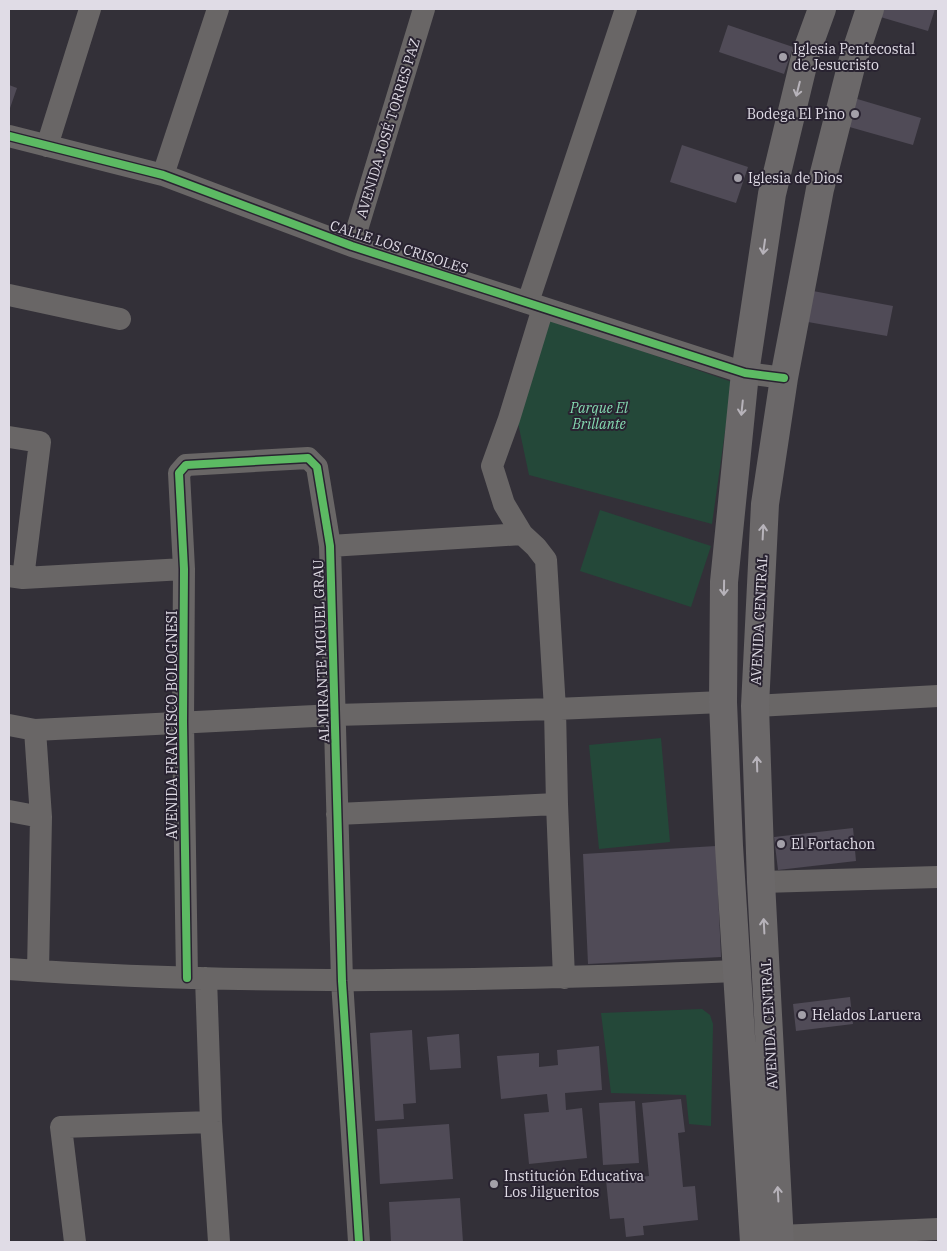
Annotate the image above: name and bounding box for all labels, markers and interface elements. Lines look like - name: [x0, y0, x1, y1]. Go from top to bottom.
- street label: AVENIDA JOSÉ TORRES PAZ: [351, 36, 424, 220]
- place label: Iglesia Pentecostal de Jesucristo: [793, 40, 915, 74]
- marker: Iglesia Pentecostal de Jesucristo: [777, 51, 789, 63]
- one-way arrow: [792, 80, 802, 96]
- place label: Bodega El Pino: [747, 105, 845, 123]
- marker: Bodega El Pino: [849, 108, 861, 120]
- place label: Iglesia de Dios: [748, 169, 843, 187]
- marker: Iglesia de Dios: [732, 172, 744, 184]
- street label: CALLE LOS CRISOLES: [328, 216, 470, 278]
- one-way arrow: [759, 239, 769, 255]
- park label: Parque El Brillante: [569, 399, 629, 433]
- one-way arrow: [737, 400, 746, 416]
- one-way arrow: [759, 524, 768, 540]
- street label: AVENIDA CENTRAL: [747, 554, 771, 686]
- street label: ALMIRANTE MIGUEL GRAU: [309, 559, 333, 743]
- one-way arrow: [719, 579, 729, 595]
- street label: AVENIDA FRANCISCO BOLOGNESI: [163, 610, 181, 840]
- one-way arrow: [752, 756, 762, 772]
- place label: El Fortachon: [791, 835, 875, 853]
- marker: El Fortachon: [775, 838, 787, 850]
- one-way arrow: [759, 919, 768, 935]
- street label: AVENIDA CENTRAL: [757, 958, 781, 1090]
- place label: Helados Laruera: [812, 1006, 922, 1024]
- marker: Helados Laruera: [796, 1009, 808, 1021]
- place label: Institución Educativa Los Jilgueritos: [504, 1167, 645, 1201]
- marker: Institución Educativa Los Jilgueritos: [488, 1178, 500, 1190]
- one-way arrow: [773, 1186, 782, 1202]

